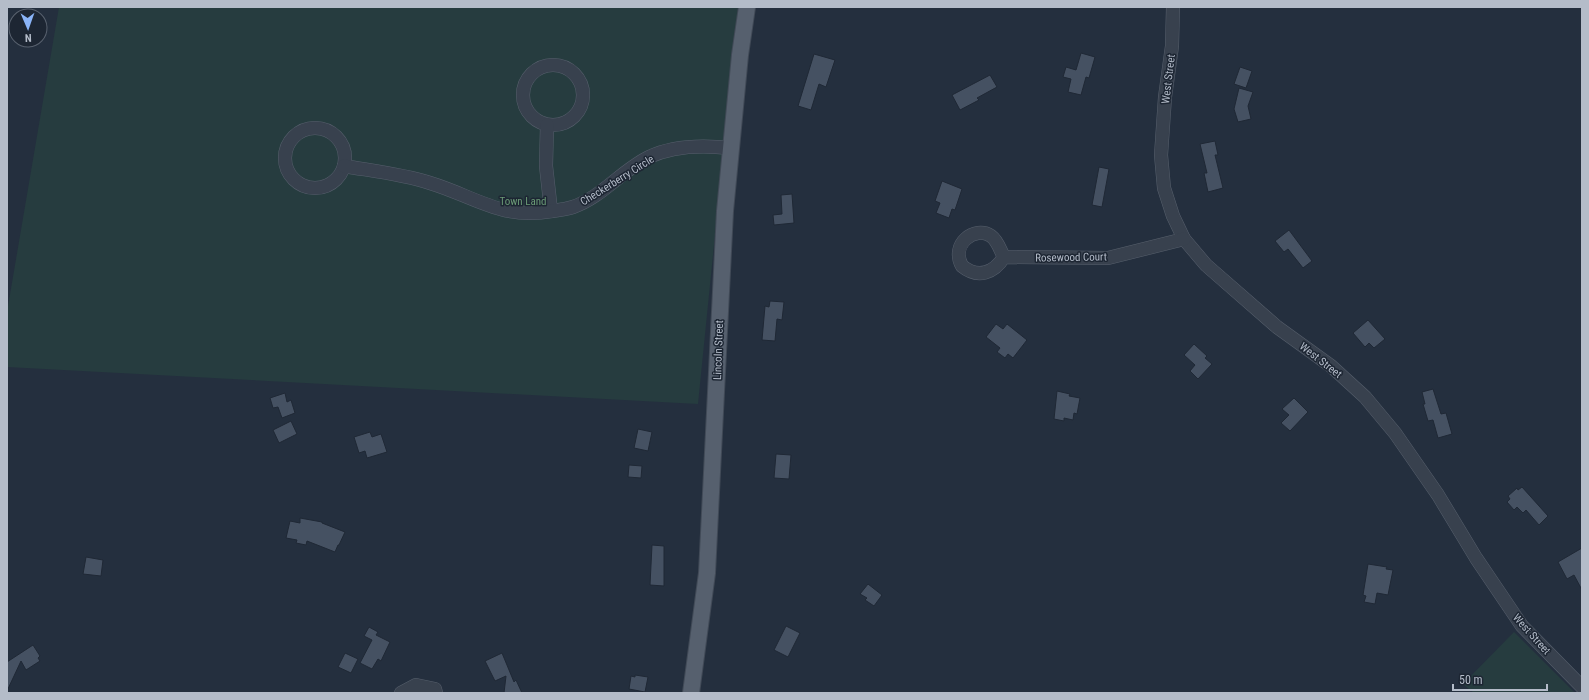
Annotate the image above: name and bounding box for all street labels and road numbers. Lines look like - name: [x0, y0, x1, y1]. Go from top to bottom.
- street label: West Street: [1159, 53, 1178, 105]
- street label: Checkerberry Circle: [578, 153, 656, 208]
- street label: Rosewood Court: [1035, 250, 1107, 265]
- street label: Lincoln Street: [711, 320, 726, 380]
- street label: West Street: [1297, 340, 1344, 381]
- street label: West Street: [1510, 611, 1553, 657]

